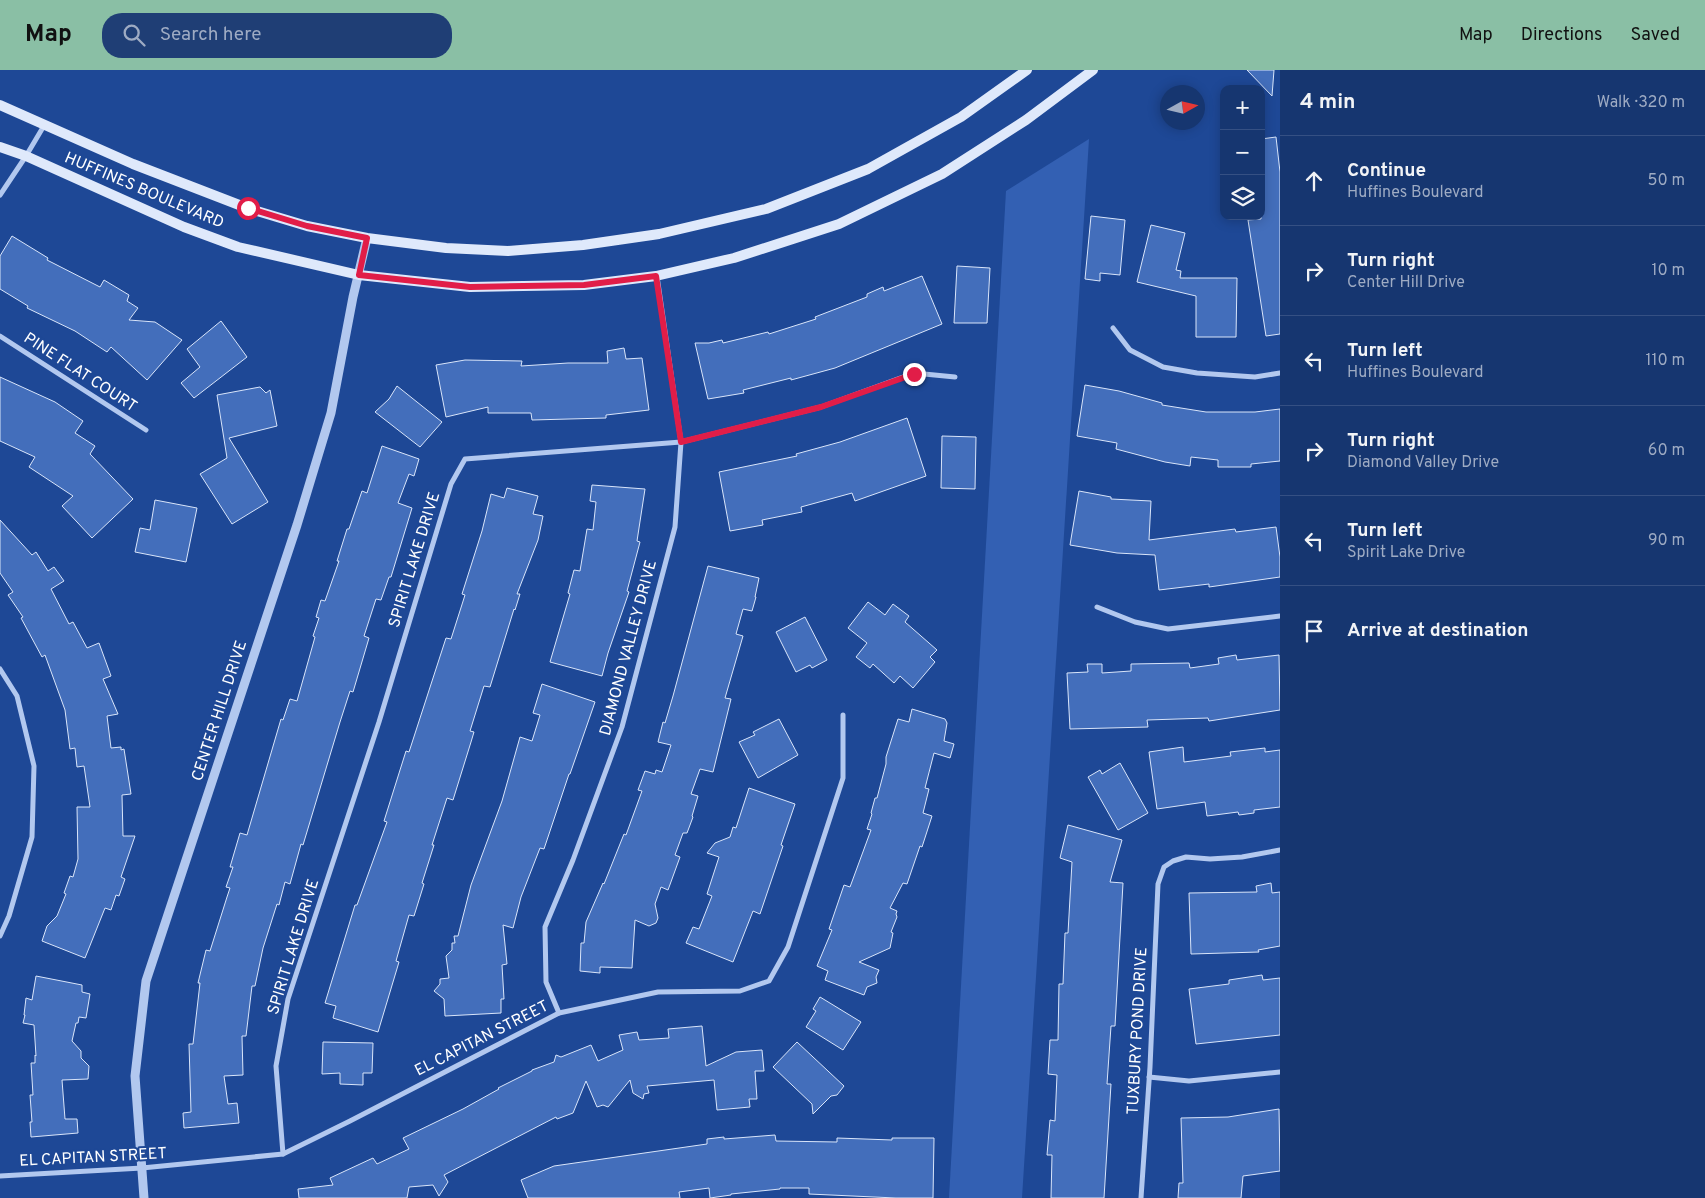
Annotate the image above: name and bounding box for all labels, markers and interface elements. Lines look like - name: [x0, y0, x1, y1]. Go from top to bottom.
- search box: [102, 13, 452, 58]
- text: Map: [25, 20, 72, 50]
- icon: search: [120, 21, 148, 49]
- text: Search here: [160, 23, 261, 47]
- text: Map: [1459, 24, 1493, 47]
- text: Directions: [1521, 24, 1603, 47]
- text: Saved: [1631, 24, 1680, 47]
- north arrow: [1160, 85, 1205, 130]
- map controls: [1220, 85, 1265, 220]
- button: +: [1220, 85, 1265, 130]
- text: 4 min: [1300, 89, 1356, 116]
- text: Walk · 320 m: [1597, 93, 1685, 113]
- button: −: [1220, 130, 1265, 175]
- street label: HUFFINES BOULEVARD: [61, 148, 227, 234]
- text: Continue: [1347, 159, 1426, 183]
- icon: ahead: [1300, 167, 1328, 195]
- text: 50 m: [1648, 171, 1685, 191]
- button: layers: [1220, 175, 1265, 220]
- text: Huffines Boulevard: [1347, 183, 1483, 203]
- route start: [237, 197, 260, 220]
- text: Turn right: [1347, 249, 1435, 273]
- icon: right: [1300, 257, 1328, 285]
- text: 10 m: [1651, 261, 1685, 281]
- text: Center Hill Drive: [1347, 273, 1465, 293]
- street label: PINE FLAT COURT: [20, 329, 140, 417]
- text: Turn left: [1347, 339, 1423, 363]
- icon: left: [1300, 347, 1328, 375]
- text: 110 m: [1645, 351, 1685, 371]
- route end: [903, 363, 926, 386]
- text: Huffines Boulevard: [1347, 363, 1483, 383]
- text: Turn right: [1347, 429, 1435, 453]
- icon: right: [1300, 437, 1328, 465]
- text: 60 m: [1648, 441, 1685, 461]
- text: Diamond Valley Drive: [1347, 453, 1499, 473]
- street label: SPIRIT LAKE DRIVE: [385, 490, 445, 630]
- text: Turn left: [1347, 519, 1423, 543]
- icon: left: [1300, 527, 1328, 555]
- text: 90 m: [1648, 531, 1685, 551]
- text: Spirit Lake Drive: [1347, 543, 1465, 563]
- street label: DIAMOND VALLEY DRIVE: [596, 558, 662, 738]
- icon: arrive: [1300, 617, 1328, 645]
- text: Arrive at destination: [1347, 619, 1528, 643]
- street label: CENTER HILL DRIVE: [188, 638, 252, 784]
- street label: SPIRIT LAKE DRIVE: [264, 877, 324, 1017]
- street label: TUXBURY POND DRIVE: [1124, 947, 1152, 1115]
- street label: EL CAPITAN STREET: [412, 997, 552, 1081]
- street label: EL CAPITAN STREET: [19, 1144, 167, 1172]

